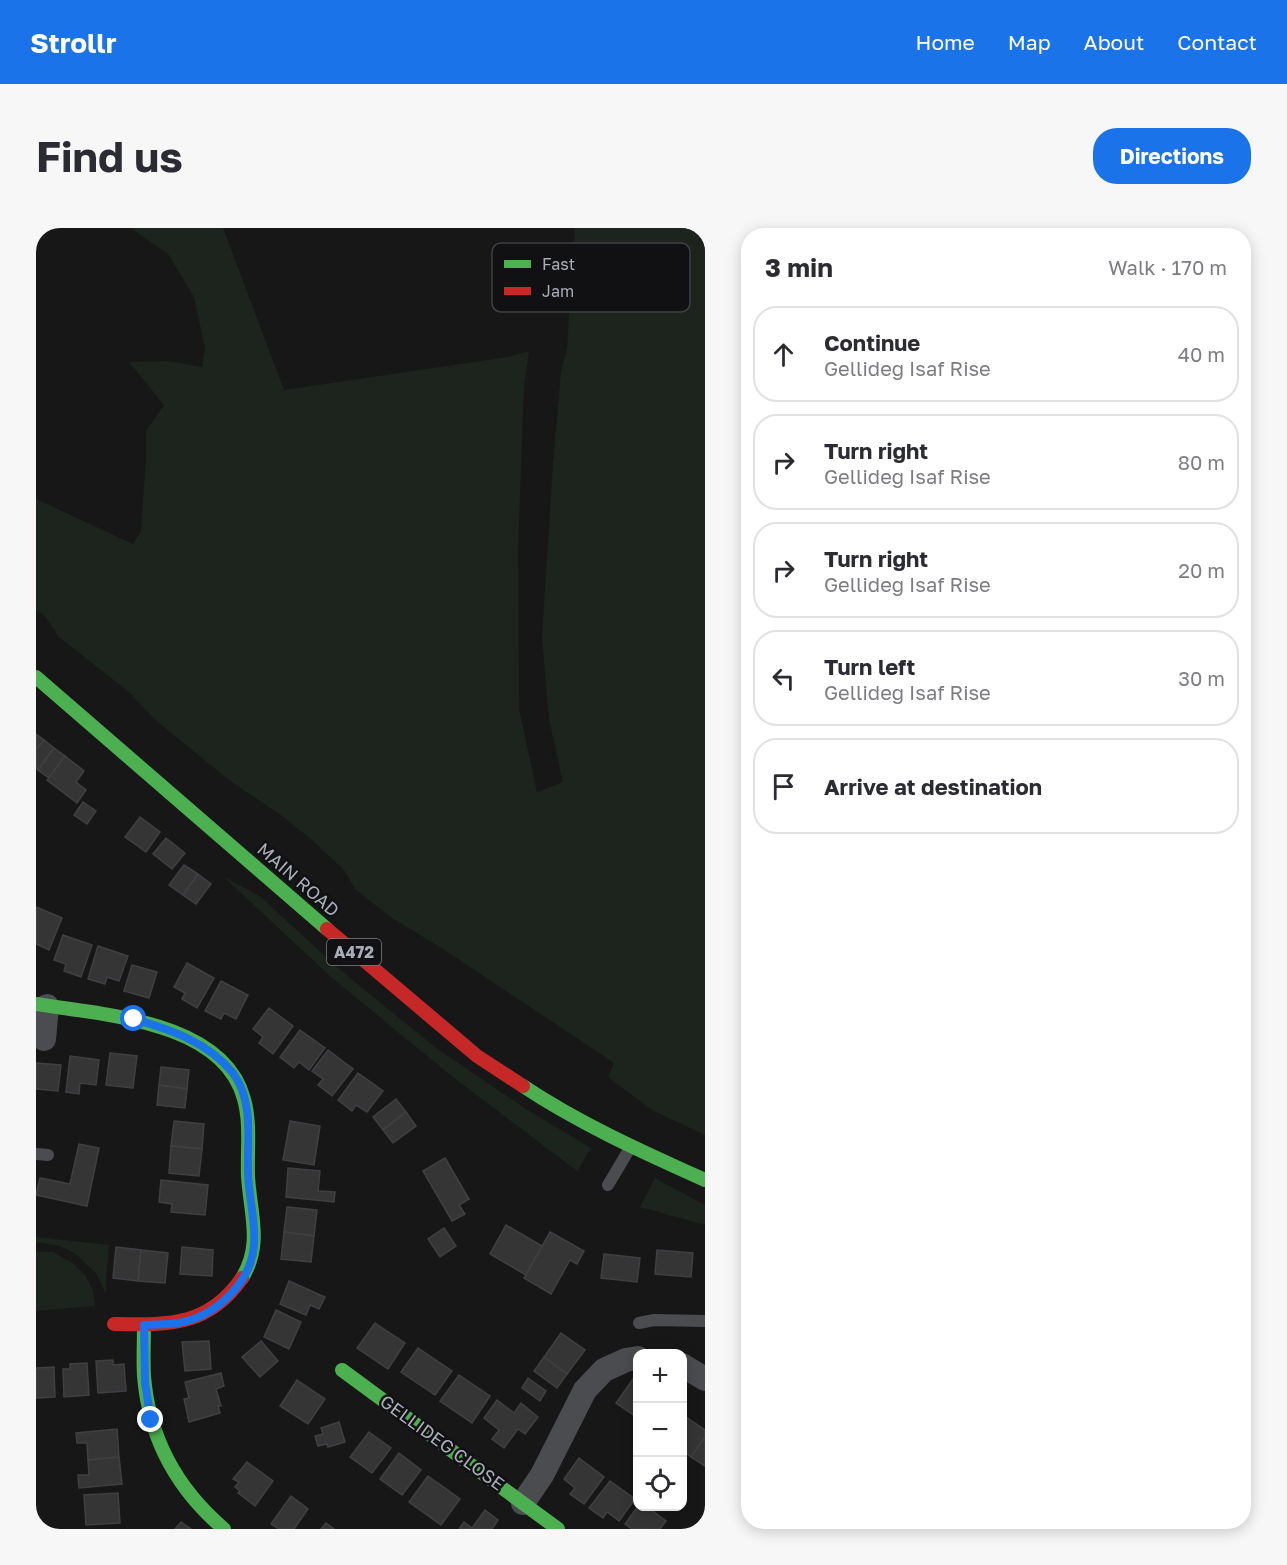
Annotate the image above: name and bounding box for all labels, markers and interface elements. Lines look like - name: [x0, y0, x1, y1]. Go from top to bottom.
- text: Strollr: [30, 26, 117, 59]
- text: Home: [915, 29, 975, 55]
- text: Map: [1008, 29, 1051, 55]
- text: About: [1084, 29, 1144, 55]
- text: Contact: [1177, 29, 1257, 55]
- button: Directions: [1093, 128, 1251, 184]
- text: Find us: [36, 131, 183, 181]
- legend: [492, 243, 690, 312]
- text: 3 min: [765, 252, 833, 283]
- text: Fast: [542, 254, 575, 274]
- text: Walk · 170 m: [1108, 255, 1227, 279]
- text: Jam: [542, 281, 574, 301]
- text: Continue: [824, 329, 920, 356]
- icon: ahead: [767, 338, 800, 371]
- text: 40 m: [1178, 342, 1225, 366]
- text: Gellideg Isaf Rise: [824, 356, 991, 380]
- text: Turn right: [824, 437, 928, 464]
- icon: right: [767, 446, 800, 479]
- text: 80 m: [1178, 450, 1225, 474]
- text: Gellideg Isaf Rise: [824, 464, 991, 488]
- text: Turn right: [824, 545, 928, 572]
- icon: right: [767, 554, 800, 587]
- text: 20 m: [1178, 558, 1225, 582]
- text: Gellideg Isaf Rise: [824, 572, 991, 596]
- text: Turn left: [824, 653, 915, 680]
- icon: left: [767, 662, 800, 695]
- text: 30 m: [1178, 666, 1225, 690]
- text: Gellideg Isaf Rise: [824, 680, 991, 704]
- icon: arrive: [767, 770, 800, 803]
- text: Arrive at destination: [824, 773, 1042, 800]
- street label: MAIN ROAD: [253, 838, 344, 921]
- road number: A472: [327, 939, 381, 965]
- route start: [120, 1005, 146, 1031]
- map controls: [633, 1349, 687, 1511]
- button: +: [633, 1349, 687, 1403]
- street label: GELLIDEG CLOSE: [376, 1390, 509, 1495]
- button: −: [633, 1403, 687, 1457]
- route end: [137, 1406, 163, 1432]
- button: locate: [633, 1457, 687, 1511]

